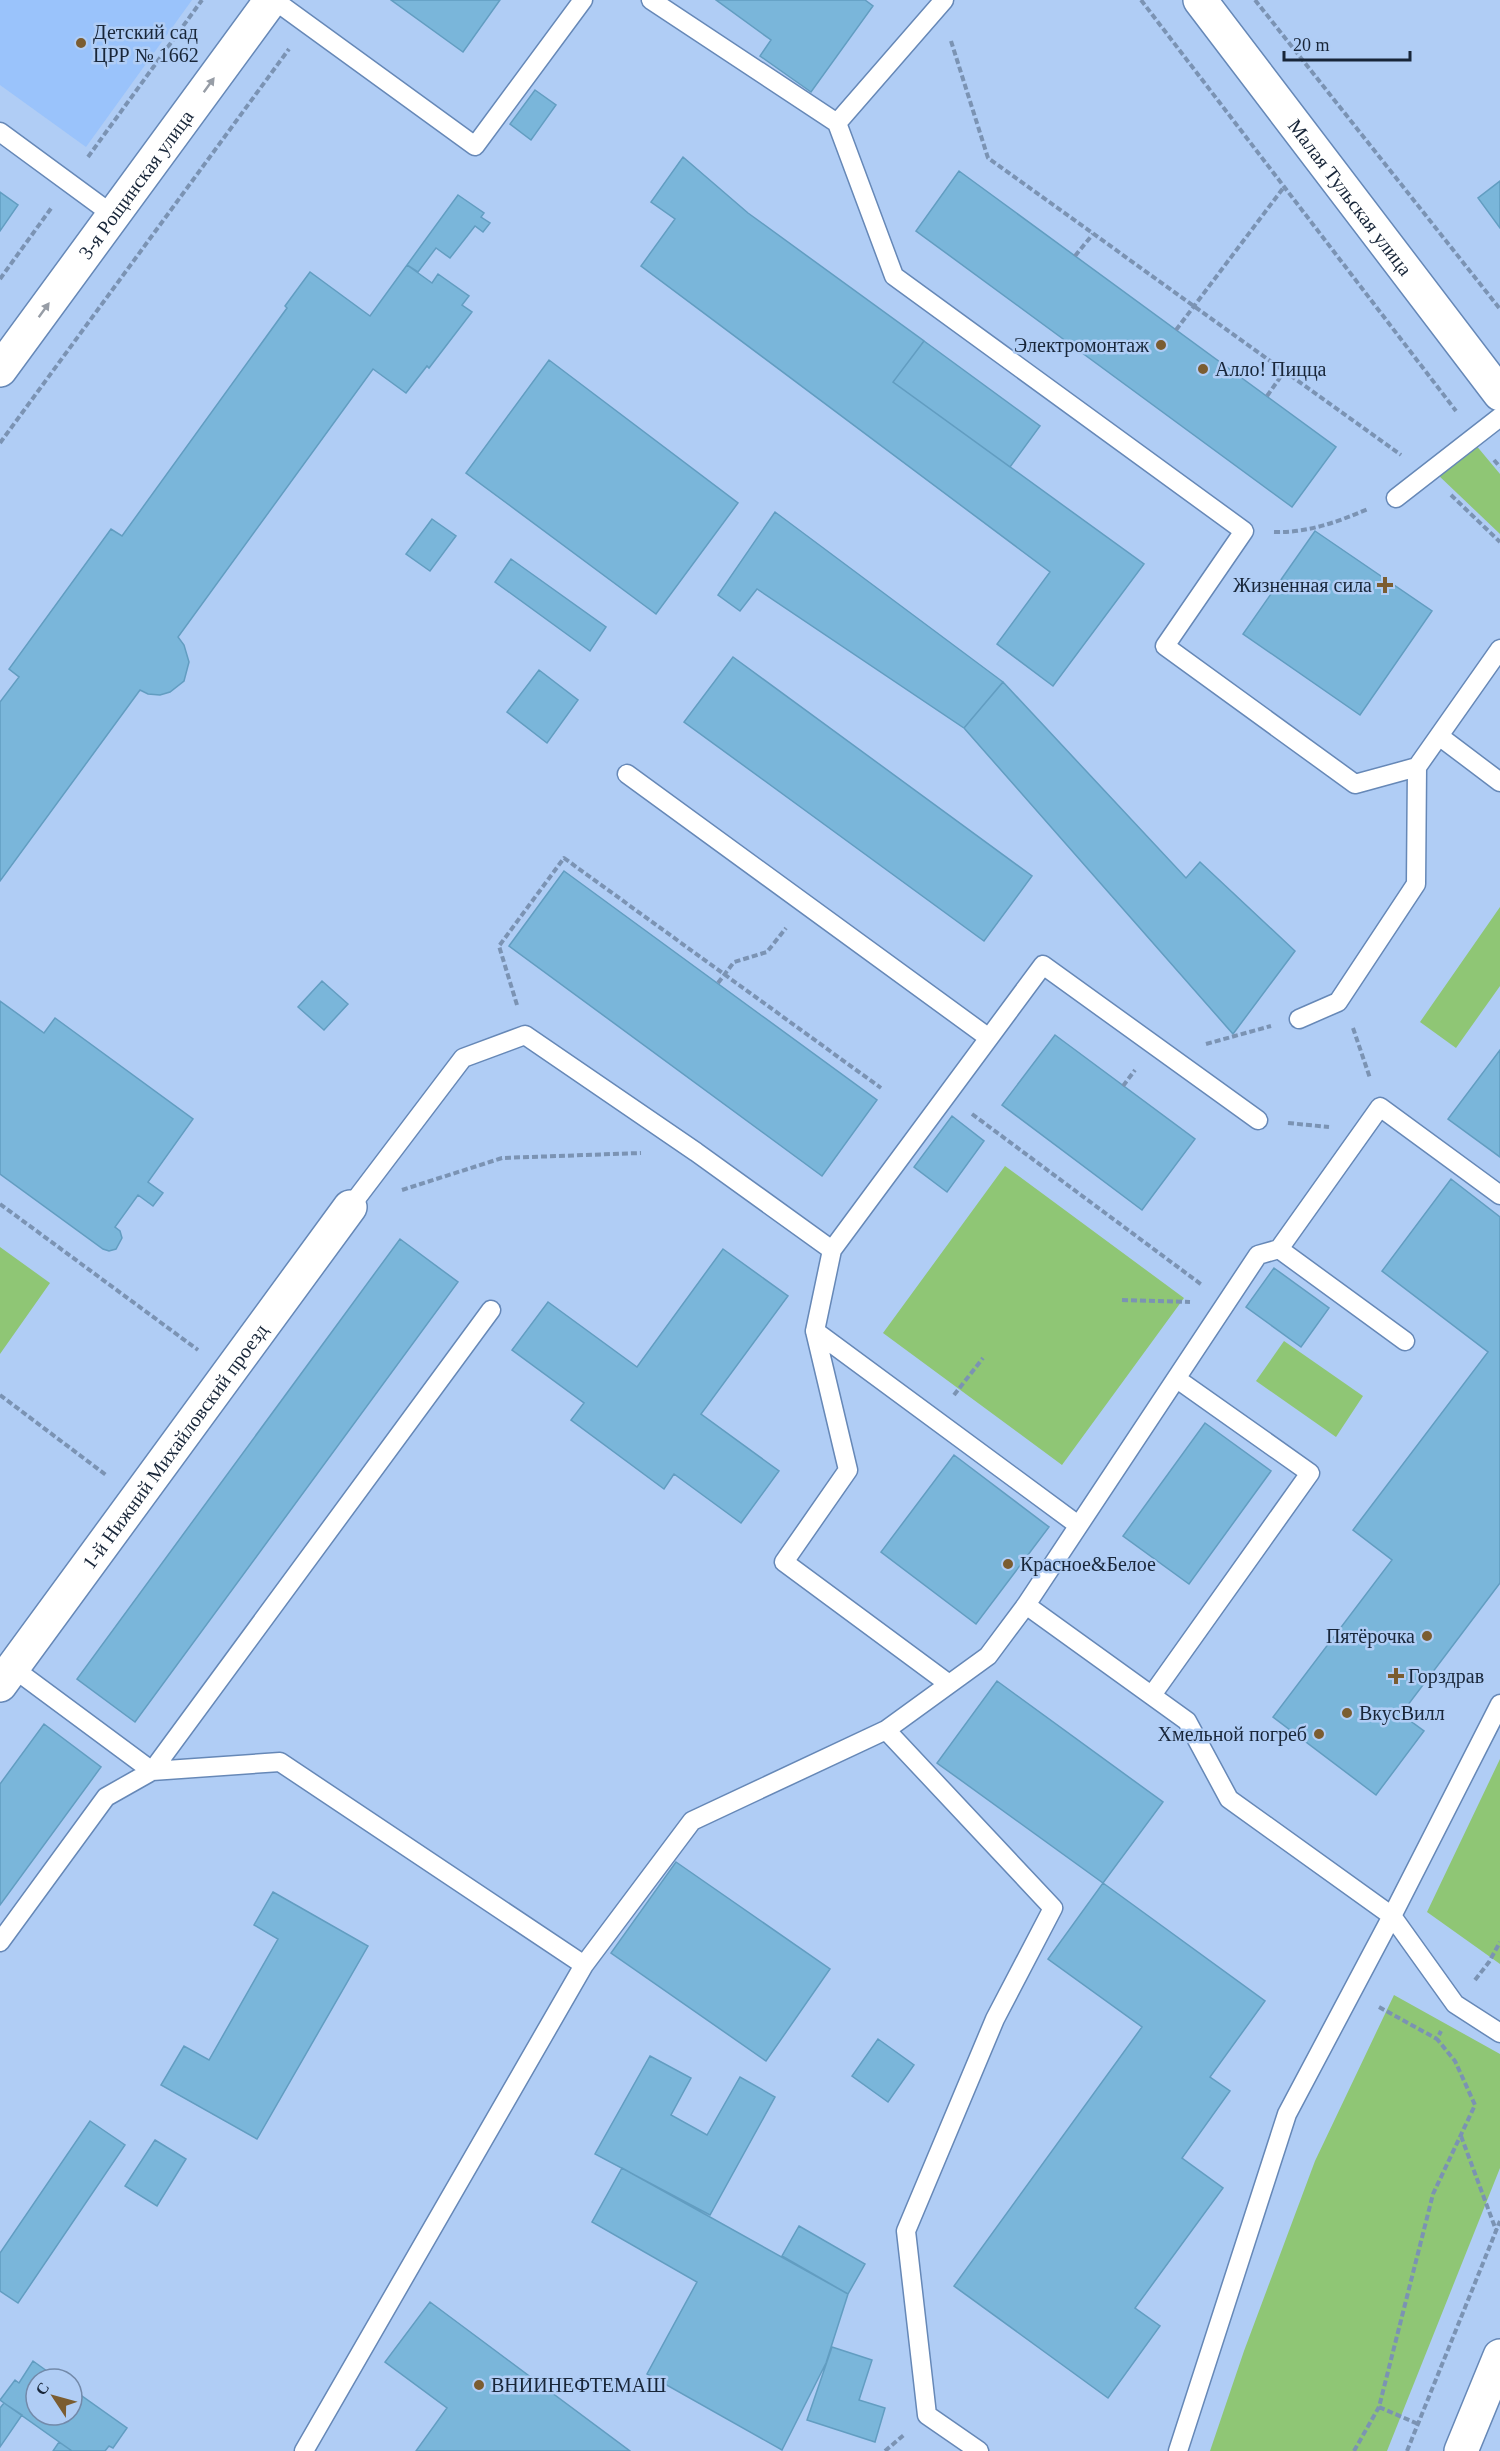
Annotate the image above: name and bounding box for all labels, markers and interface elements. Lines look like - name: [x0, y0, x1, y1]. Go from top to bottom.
- place label: Детский сад ЦРР № 1662: [93, 21, 199, 67]
- scale bar: [1284, 24, 1410, 62]
- text: 20 m: [1293, 35, 1330, 55]
- marker: Детский сад ЦРР № 1662: [74, 36, 88, 50]
- one-way arrow: [203, 77, 215, 93]
- street label: 3-я Рощинская улица: [74, 106, 198, 263]
- street label: Малая Тульская улица: [1284, 115, 1417, 280]
- one-way arrow: [38, 302, 50, 318]
- place label: Электромонтаж: [1014, 334, 1149, 357]
- marker: Электромонтаж: [1154, 338, 1168, 352]
- place label: Алло! Пицца: [1215, 358, 1327, 381]
- marker: Алло! Пицца: [1196, 362, 1210, 376]
- place label: Жизненная сила: [1233, 574, 1372, 596]
- marker: Жизненная сила: [1376, 576, 1394, 594]
- street label: 1-й Нижний Михайловский проезд: [78, 1319, 273, 1573]
- place label: Красное&Белое: [1020, 1553, 1156, 1576]
- marker: Красное&Белое: [1001, 1557, 1015, 1571]
- place label: Пятёрочка: [1326, 1625, 1415, 1648]
- marker: Пятёрочка: [1420, 1629, 1434, 1643]
- place label: Горздрав: [1408, 1665, 1484, 1688]
- marker: Горздрав: [1389, 1669, 1403, 1683]
- place label: ВкусВилл: [1359, 1702, 1445, 1725]
- marker: ВкусВилл: [1340, 1706, 1354, 1720]
- place label: Хмельной погреб: [1158, 1723, 1307, 1746]
- marker: Хмельной погреб: [1312, 1727, 1326, 1741]
- north arrow: [24, 2367, 84, 2427]
- place label: ВНИИНЕФТЕМАШ: [491, 2374, 666, 2396]
- marker: ВНИИНЕФТЕМАШ: [472, 2378, 486, 2392]
- text: С: [32, 2379, 53, 2398]

